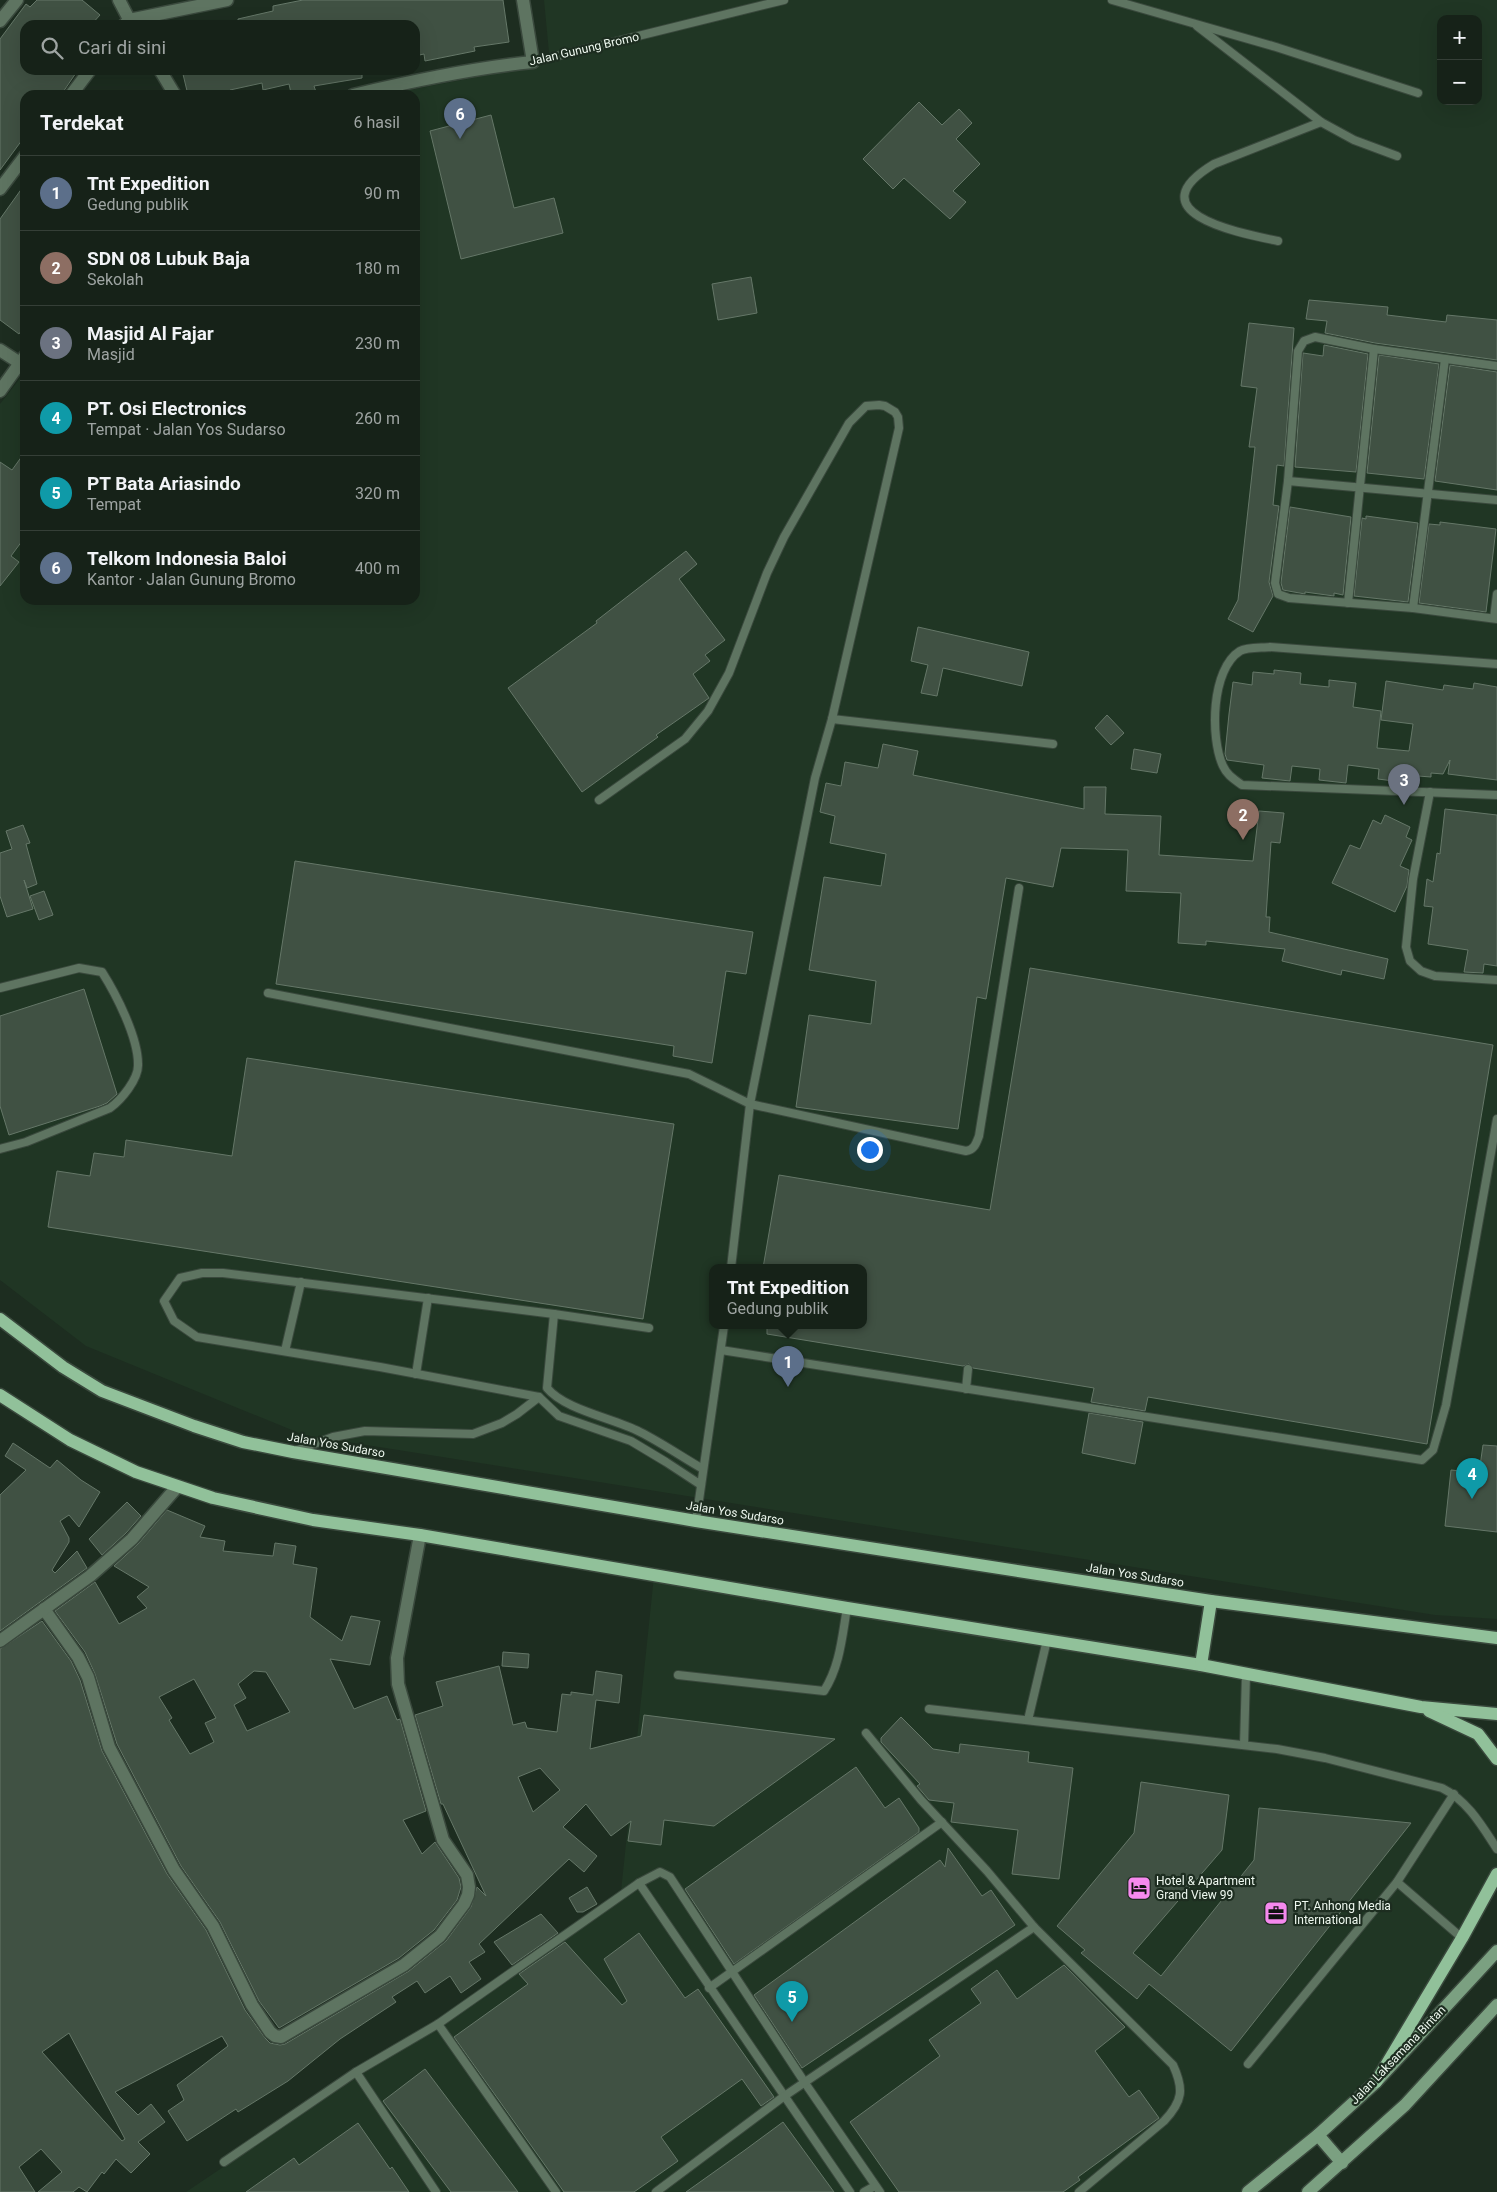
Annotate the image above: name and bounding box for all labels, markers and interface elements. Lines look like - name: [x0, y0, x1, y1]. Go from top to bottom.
- map controls: [1437, 15, 1482, 105]
- button: +: [1437, 15, 1482, 60]
- search box: [20, 20, 420, 75]
- street label: Jalan Gunung Bromo: [528, 30, 640, 68]
- icon: search: [38, 34, 66, 62]
- text: Cari di sini: [78, 36, 166, 59]
- button: −: [1437, 60, 1482, 105]
- pin: 6: [444, 98, 476, 139]
- text: Terdekat: [40, 111, 124, 135]
- text: 6 hasil: [353, 113, 400, 132]
- text: Tnt Expedition: [87, 172, 210, 195]
- text: 1: [51, 184, 61, 203]
- text: 90 m: [364, 184, 400, 203]
- text: Gedung publik: [87, 195, 189, 214]
- text: SDN 08 Lubuk Baja: [87, 247, 250, 270]
- text: 2: [51, 259, 61, 278]
- text: 180 m: [355, 259, 400, 278]
- text: Sekolah: [87, 270, 144, 289]
- text: Masjid Al Fajar: [87, 322, 214, 345]
- text: 3: [51, 334, 61, 353]
- text: 230 m: [355, 334, 400, 353]
- text: Masjid: [87, 345, 135, 364]
- text: PT. Osi Electronics: [87, 397, 247, 420]
- text: 4: [51, 409, 61, 428]
- text: 260 m: [355, 409, 400, 428]
- text: Tempat · Jalan Yos Sudarso: [87, 420, 286, 439]
- text: PT Bata Ariasindo: [87, 472, 241, 495]
- text: 5: [51, 484, 61, 503]
- text: 320 m: [355, 484, 400, 503]
- text: Tempat: [87, 495, 141, 514]
- text: Telkom Indonesia Baloi: [87, 547, 287, 570]
- text: 6: [51, 559, 61, 578]
- text: 400 m: [355, 559, 400, 578]
- text: Kantor · Jalan Gunung Bromo: [87, 570, 296, 589]
- pin: 3: [1388, 764, 1420, 805]
- pin: 2: [1227, 799, 1259, 840]
- your location: [857, 1137, 883, 1163]
- popup: [709, 1264, 867, 1329]
- text: Tnt Expedition: [727, 1276, 849, 1299]
- text: Gedung publik: [727, 1299, 828, 1318]
- pin: 1: [772, 1346, 804, 1387]
- street label: Jalan Yos Sudarso: [286, 1429, 386, 1461]
- pin: 4: [1456, 1458, 1488, 1499]
- street label: Jalan Yos Sudarso: [685, 1498, 785, 1528]
- street label: Jalan Yos Sudarso: [1085, 1560, 1185, 1590]
- place label: Hotel & Apartment Grand View 99: [1156, 1874, 1255, 1902]
- hotel icon: Hotel & Apartment Grand View 99: [1126, 1875, 1152, 1901]
- place label: PT. Anhong Media International: [1294, 1899, 1391, 1927]
- office icon: PT. Anhong Media International: [1263, 1900, 1289, 1926]
- pin: 5: [776, 1981, 808, 2022]
- street label: Jalan Laksamana Bintan: [1347, 2003, 1449, 2107]

